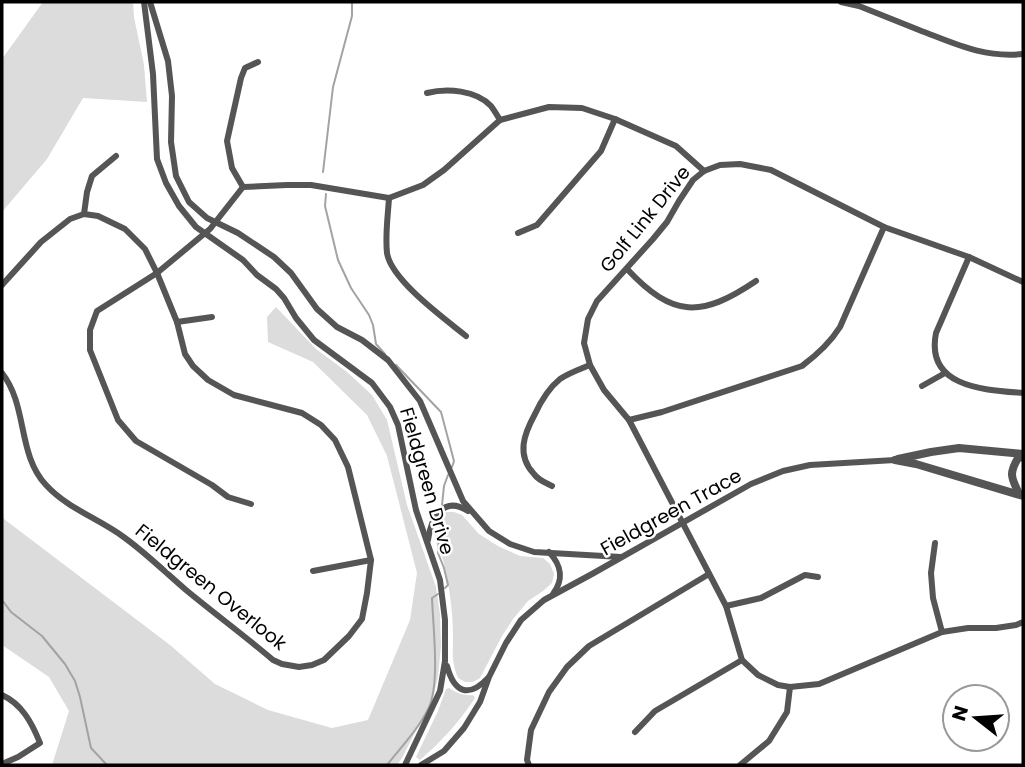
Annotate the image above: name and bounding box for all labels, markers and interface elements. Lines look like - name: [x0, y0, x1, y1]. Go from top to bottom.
- street label: Golf Link Drive: [593, 160, 697, 278]
- street label: Fieldgreen Drive: [393, 404, 461, 558]
- street label: Fieldgreen Trace: [595, 462, 747, 562]
- street label: Fieldgreen Overlook: [130, 518, 293, 657]
- north arrow: [941, 683, 1011, 753]
- text: N: [945, 702, 975, 724]

